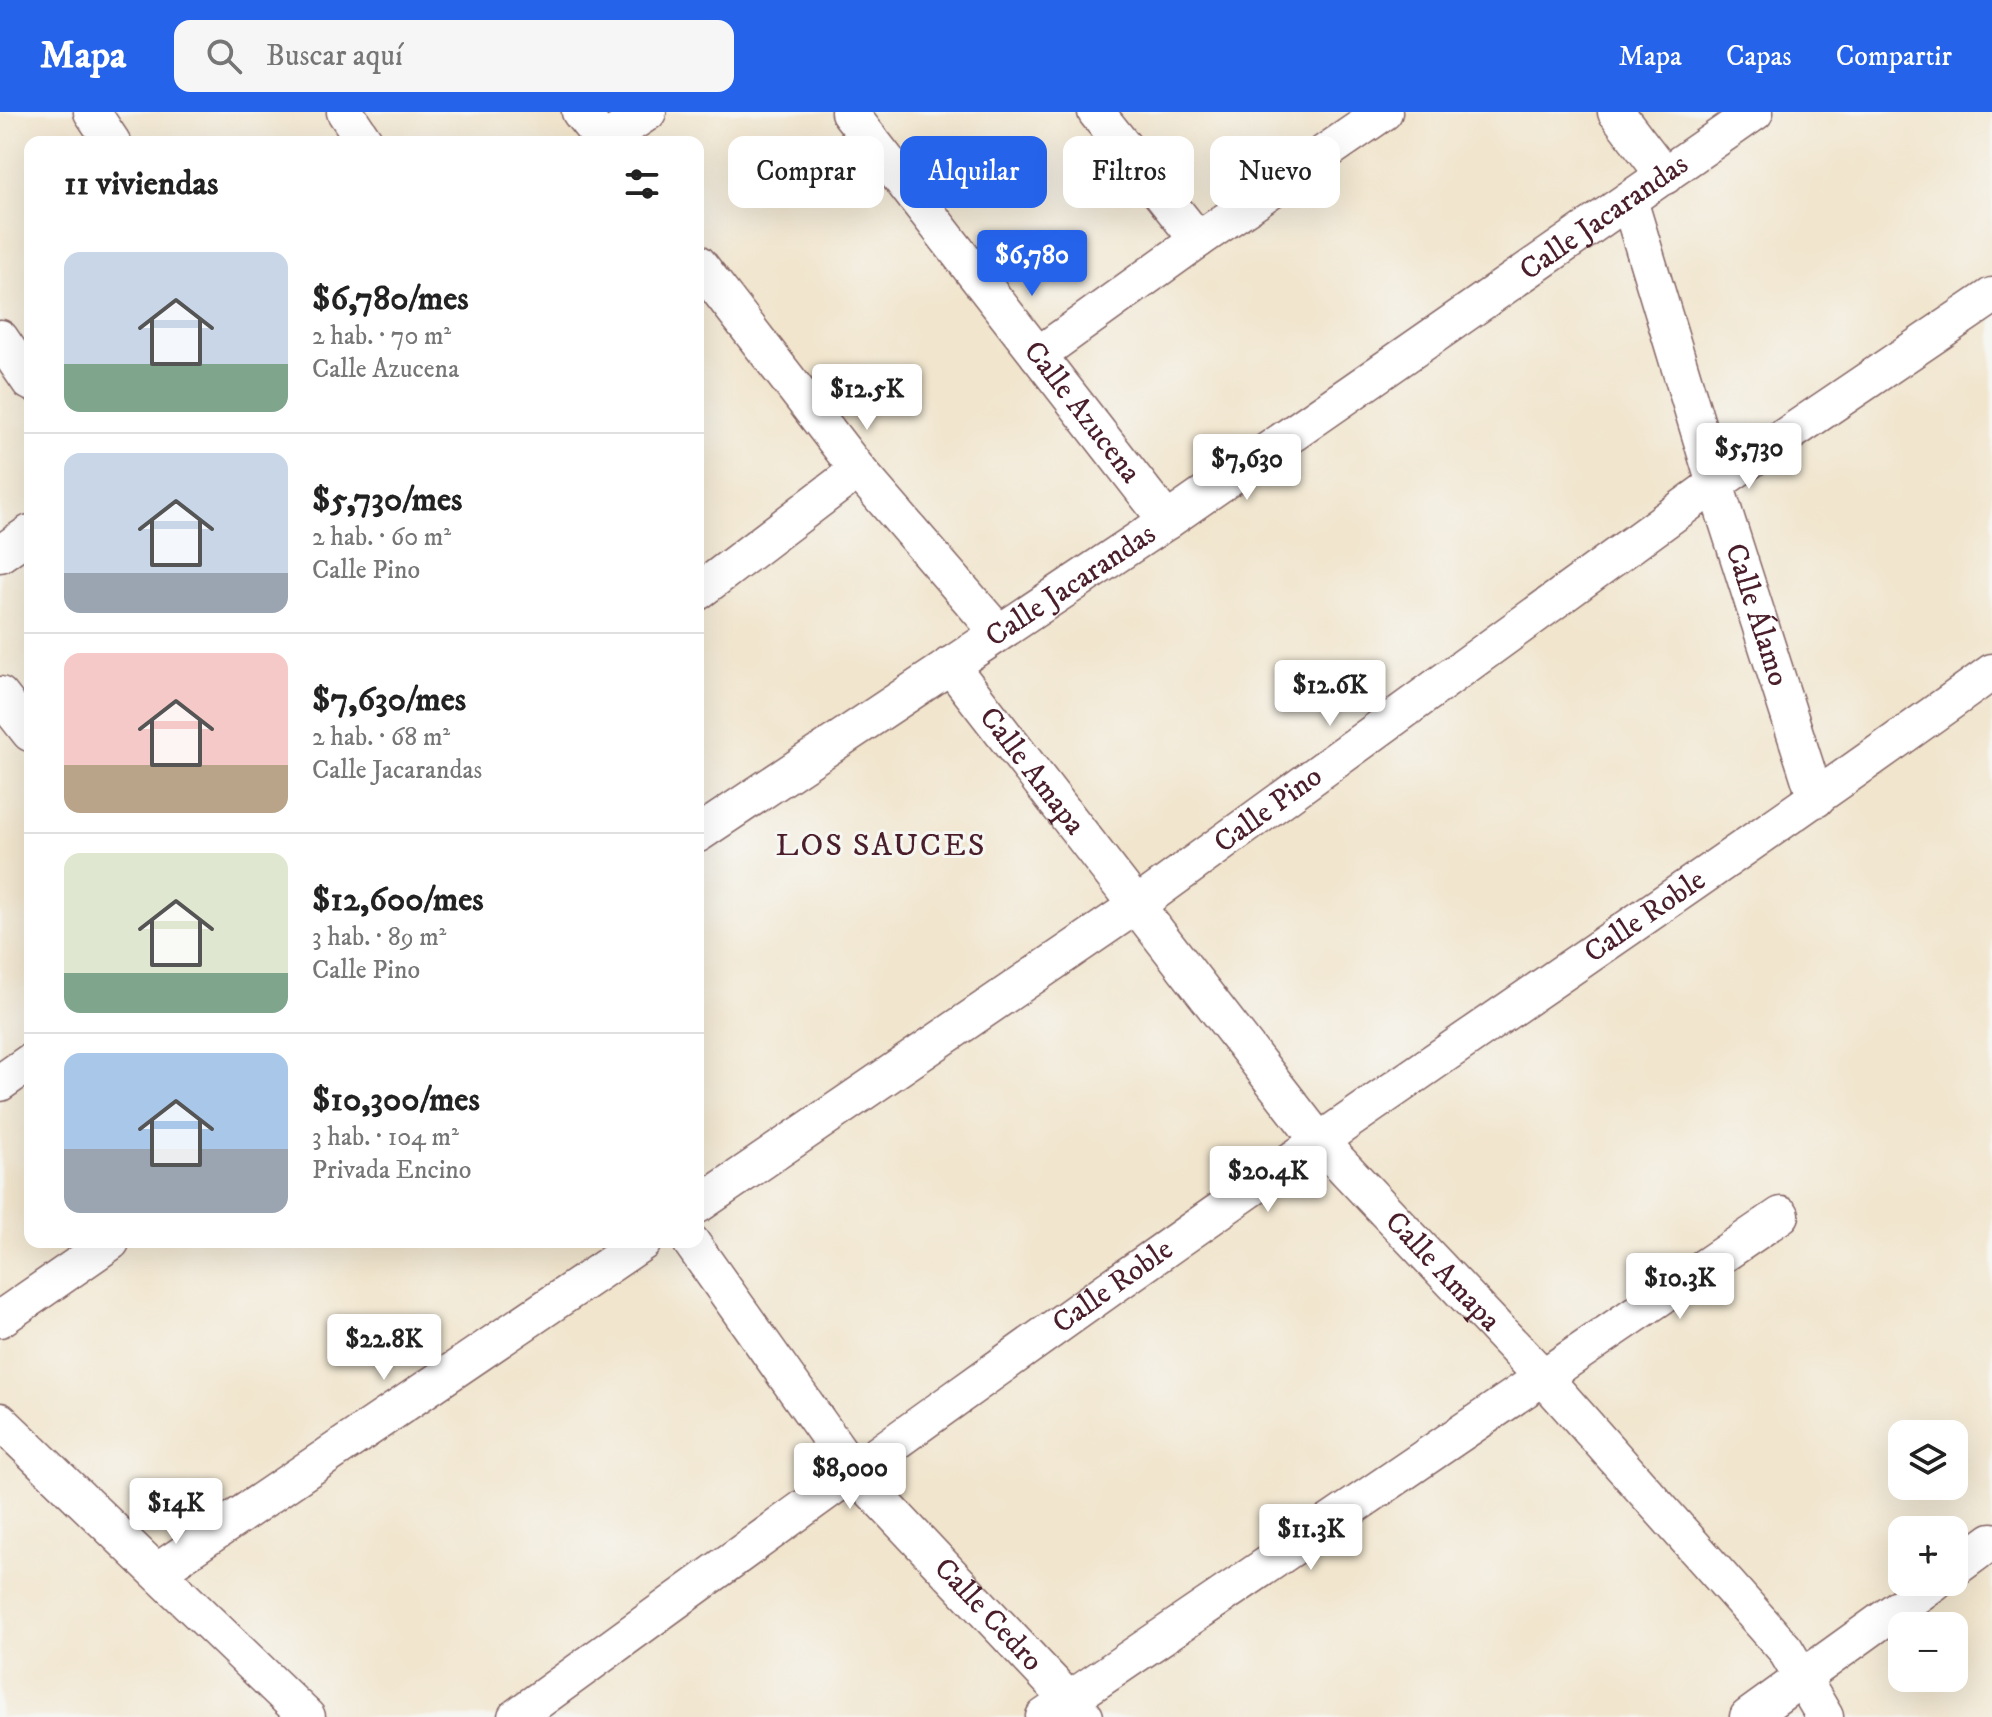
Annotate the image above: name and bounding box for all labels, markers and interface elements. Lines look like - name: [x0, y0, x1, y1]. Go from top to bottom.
- search box: [174, 20, 734, 92]
- text: Mapa: [40, 32, 126, 80]
- icon: search: [202, 34, 246, 78]
- text: Buscar aquí: [266, 38, 403, 75]
- text: Mapa: [1618, 39, 1682, 74]
- text: Capas: [1726, 39, 1792, 74]
- text: Compartir: [1836, 39, 1952, 74]
- chip: Comprar: [728, 136, 884, 208]
- chip: Alquilar: [900, 136, 1047, 208]
- chip: Filtros: [1063, 136, 1194, 208]
- chip: Nuevo: [1210, 136, 1340, 208]
- street label: Calle Jacarandas: [1513, 146, 1695, 288]
- icon: filters: [620, 162, 664, 206]
- text: 11 viviendas: [64, 163, 218, 205]
- pin: $6,780: [967, 230, 1097, 298]
- text: $6,780: [995, 239, 1069, 272]
- text: $6,780/mes: [312, 278, 469, 320]
- icon: home: [128, 284, 224, 380]
- text: 2 hab. · 70 m²: [312, 320, 451, 353]
- street label: Calle Azucena: [1015, 334, 1149, 491]
- text: Calle Azucena: [312, 353, 459, 386]
- pin: $12.5K: [802, 364, 932, 432]
- text: $12.5K: [830, 373, 904, 406]
- pin: $5,730: [1684, 423, 1814, 491]
- text: $5,730: [1714, 432, 1784, 465]
- pin: $7,630: [1182, 434, 1312, 502]
- text: $7,630: [1211, 443, 1283, 476]
- text: $5,730/mes: [312, 479, 462, 521]
- icon: home: [128, 485, 224, 581]
- street label: Calle Jacarandas: [979, 515, 1163, 655]
- text: 2 hab. · 60 m²: [312, 521, 451, 554]
- street label: Calle Álamo: [1717, 539, 1797, 691]
- text: Calle Pino: [312, 554, 420, 587]
- pin: $12.6K: [1265, 660, 1395, 728]
- text: $12.6K: [1293, 669, 1367, 702]
- text: $7,630/mes: [312, 679, 466, 721]
- icon: home: [128, 685, 224, 781]
- street label: Calle Amapa: [971, 700, 1093, 842]
- text: 2 hab. · 68 m²: [312, 721, 450, 754]
- text: Calle Jacarandas: [312, 754, 482, 787]
- street label: Calle Pino: [1207, 758, 1330, 861]
- district label: LOS SAUCES: [775, 826, 987, 866]
- street label: Calle Roble: [1577, 862, 1713, 971]
- text: $12,600/mes: [312, 879, 484, 921]
- icon: home: [128, 885, 224, 981]
- text: 3 hab. · 89 m²: [312, 921, 446, 954]
- text: Calle Pino: [312, 954, 420, 987]
- text: $10,300/mes: [312, 1079, 480, 1121]
- icon: home: [128, 1085, 224, 1181]
- text: 3 hab. · 104 m²: [312, 1121, 459, 1154]
- pin: $20.4K: [1203, 1146, 1333, 1214]
- text: Privada Encino: [312, 1154, 472, 1187]
- text: $20.4K: [1228, 1155, 1308, 1188]
- street label: Calle Amapa: [1377, 1204, 1509, 1339]
- street label: Calle Roble: [1045, 1231, 1180, 1342]
- pin: $10.3K: [1615, 1253, 1745, 1321]
- text: $10.3K: [1644, 1262, 1716, 1295]
- pin: $22.8K: [319, 1314, 449, 1382]
- text: $22.8K: [345, 1323, 423, 1356]
- map controls: [1888, 1420, 1968, 1692]
- button: layers: [1888, 1420, 1968, 1500]
- pin: $8,000: [785, 1443, 915, 1511]
- text: $8,000: [812, 1452, 888, 1485]
- pin: $14K: [129, 1478, 223, 1546]
- text: $14K: [148, 1487, 204, 1520]
- pin: $11.3K: [1246, 1504, 1376, 1572]
- text: $11.3K: [1277, 1513, 1345, 1546]
- button: +: [1888, 1516, 1968, 1596]
- street label: Calle Cedro: [926, 1550, 1051, 1679]
- button: −: [1888, 1612, 1968, 1692]

